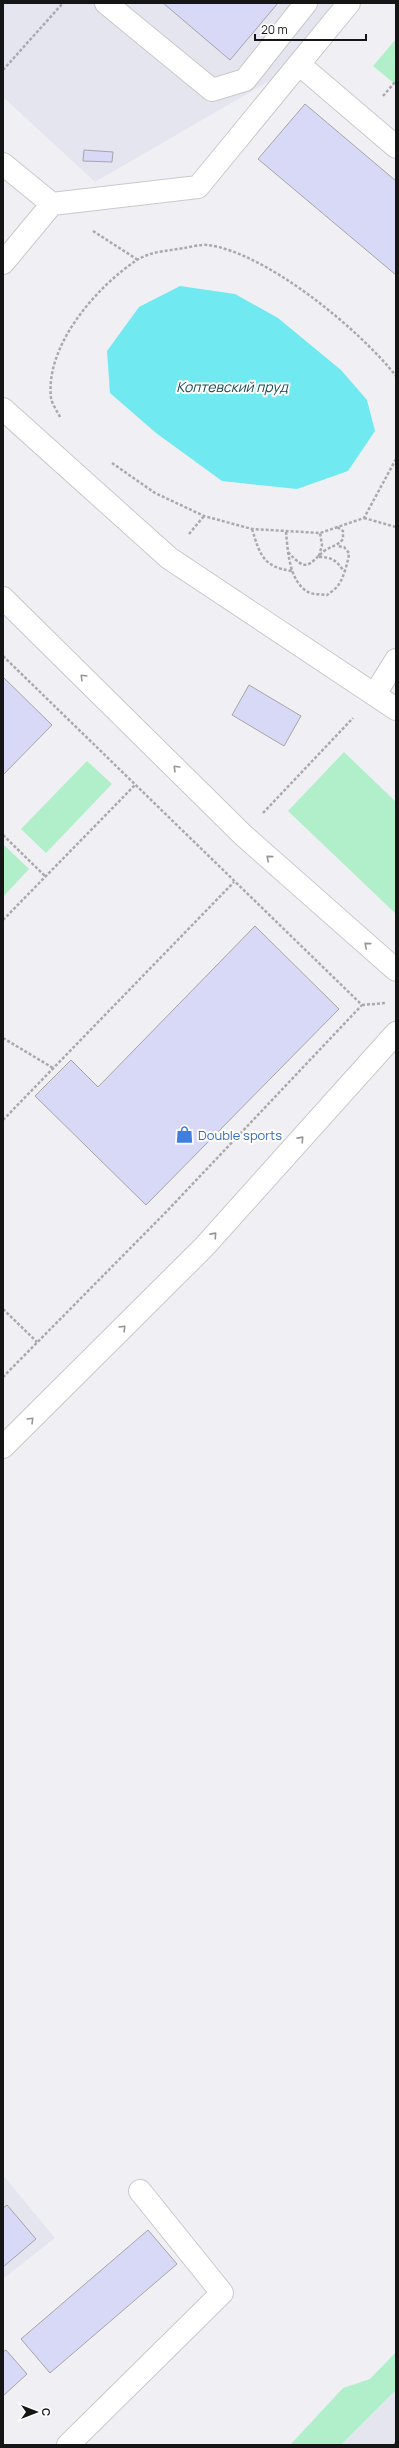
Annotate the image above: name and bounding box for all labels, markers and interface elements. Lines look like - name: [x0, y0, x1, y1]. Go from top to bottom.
- scale bar: [255, 16, 366, 42]
- text: 20 m: [261, 21, 288, 38]
- water label: Коптевский пруд: [176, 377, 289, 396]
- one-way arrow: [80, 674, 88, 682]
- one-way arrow: [173, 766, 181, 773]
- one-way arrow: [267, 856, 274, 863]
- one-way arrow: [364, 942, 372, 949]
- shop icon: Double sports: [175, 1125, 195, 1145]
- place label: Double sports: [198, 1126, 282, 1144]
- one-way arrow: [296, 1136, 304, 1144]
- one-way arrow: [209, 1233, 216, 1240]
- one-way arrow: [118, 1325, 126, 1333]
- one-way arrow: [26, 1417, 34, 1425]
- north arrow: [16, 2392, 56, 2432]
- text: С: [39, 2408, 54, 2416]

